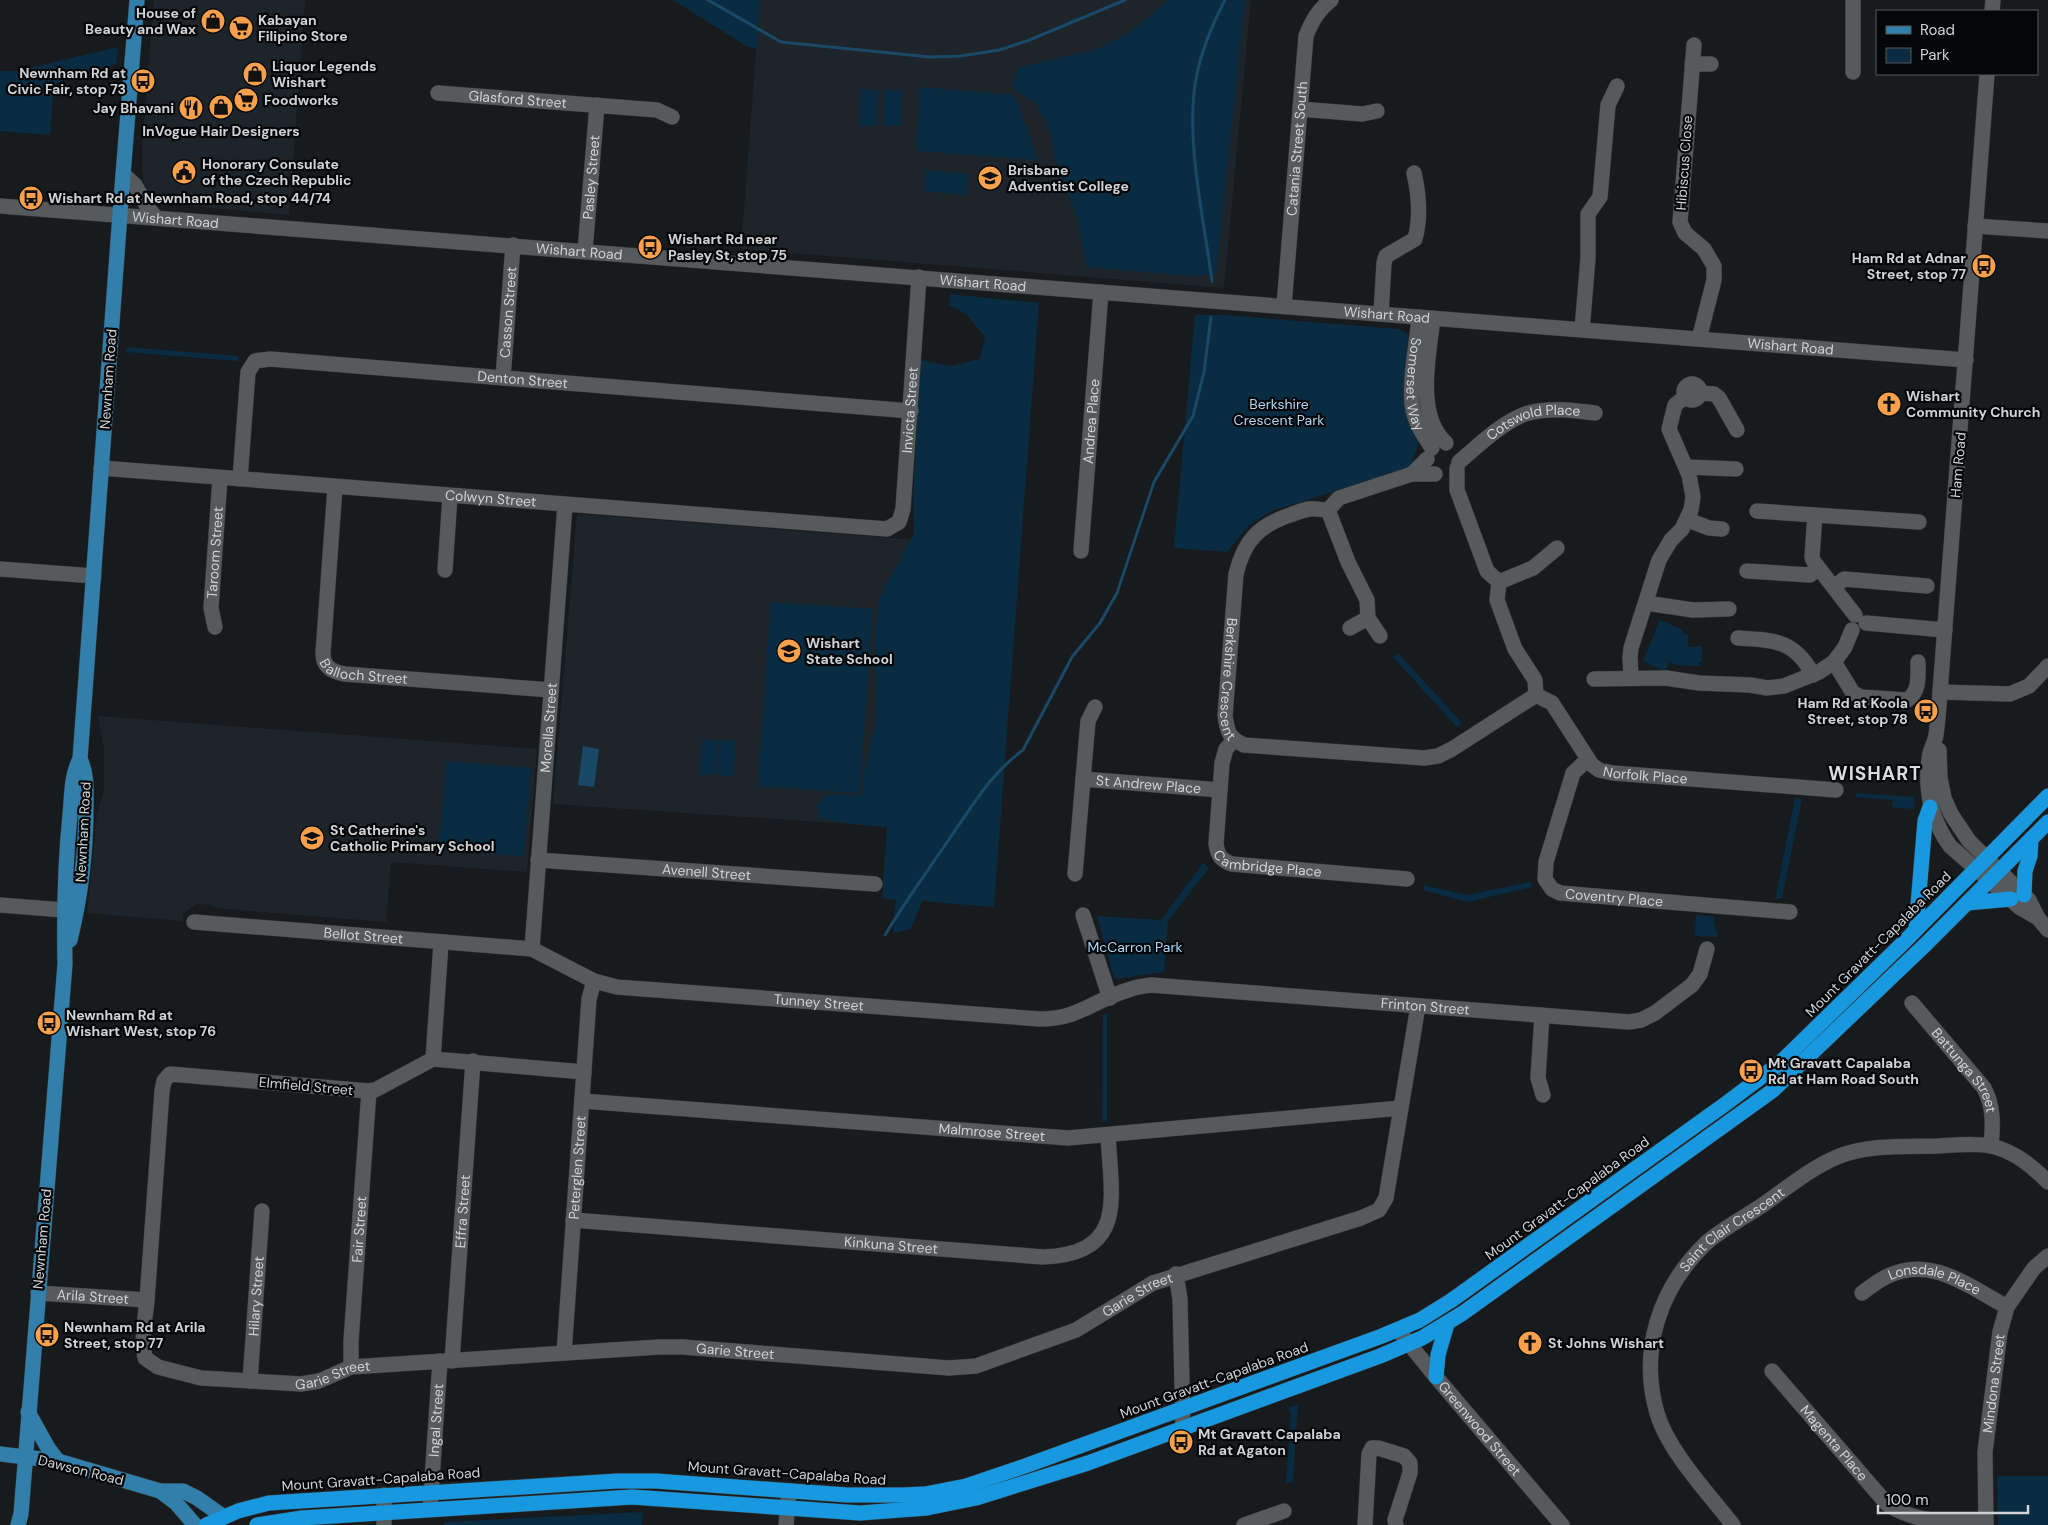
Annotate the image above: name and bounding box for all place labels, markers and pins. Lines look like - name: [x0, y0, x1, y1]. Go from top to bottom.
- place label: House of Beauty and Wax: [85, 4, 196, 38]
- shop icon: House of Beauty and Wax: [200, 8, 226, 34]
- place label: Kabayan Filipino Store: [258, 11, 348, 45]
- supermarket icon: Kabayan Filipino Store: [228, 15, 254, 41]
- place label: Liquor Legends Wishart: [272, 57, 377, 91]
- shop icon: Liquor Legends Wishart: [242, 61, 268, 87]
- place label: Newnham Rd at Civic Fair, stop 73: [7, 64, 126, 98]
- bus stop icon: Newnham Rd at Civic Fair, stop 73: [130, 68, 156, 94]
- supermarket icon: Foodworks: [233, 87, 259, 113]
- place label: Foodworks: [264, 91, 338, 109]
- shop icon: InVogue Hair Designers: [208, 94, 234, 120]
- restaurant icon: Jay Bhavani: [178, 95, 204, 121]
- place label: Jay Bhavani: [93, 99, 174, 117]
- place label: InVogue Hair Designers: [142, 122, 300, 140]
- place label: Honorary Consulate of the Czech Republic: [202, 155, 351, 189]
- public building icon: Honorary Consulate of the Czech Republic: [171, 159, 197, 185]
- place label: Brisbane Adventist College: [1008, 161, 1129, 195]
- school or university icon: Brisbane Adventist College: [977, 165, 1003, 191]
- bus stop icon: Wishart Rd at Newnham Road, stop 44/74: [18, 185, 44, 211]
- place label: Wishart Rd at Newnham Road, stop 44/74: [48, 189, 331, 207]
- place label: Wishart Rd near Pasley St, stop 75: [668, 230, 787, 264]
- bus stop icon: Wishart Rd near Pasley St, stop 75: [637, 234, 663, 260]
- place label: Ham Rd at Adnar Street, stop 77: [1852, 249, 1966, 283]
- bus stop icon: Ham Rd at Adnar Street, stop 77: [1971, 253, 1997, 279]
- place label: Wishart Community Church: [1906, 387, 2041, 421]
- church icon: Wishart Community Church: [1876, 391, 1902, 417]
- place label: Wishart State School: [806, 634, 893, 668]
- school or university icon: Wishart State School: [776, 638, 802, 664]
- place label: Ham Rd at Koola Street, stop 78: [1797, 694, 1908, 728]
- bus stop icon: Ham Rd at Koola Street, stop 78: [1913, 698, 1939, 724]
- place label: St Catherine's Catholic Primary School: [330, 821, 495, 855]
- school or university icon: St Catherine's Catholic Primary School: [299, 825, 325, 851]
- place label: Newnham Rd at Wishart West, stop 76: [66, 1006, 216, 1040]
- bus stop icon: Newnham Rd at Wishart West, stop 76: [36, 1010, 62, 1036]
- place label: Mt Gravatt Capalaba Rd at Ham Road South: [1768, 1054, 1919, 1088]
- bus stop icon: Mt Gravatt Capalaba Rd at Ham Road South: [1738, 1058, 1764, 1084]
- place label: Newnham Rd at Arila Street, stop 77: [64, 1318, 206, 1352]
- bus stop icon: Newnham Rd at Arila Street, stop 77: [34, 1322, 60, 1348]
- church icon: St Johns Wishart: [1517, 1330, 1543, 1356]
- place label: St Johns Wishart: [1548, 1334, 1664, 1352]
- place label: Mt Gravatt Capalaba Rd at Agaton: [1198, 1425, 1341, 1459]
- bus stop icon: Mt Gravatt Capalaba Rd at Agaton: [1168, 1429, 1194, 1455]

